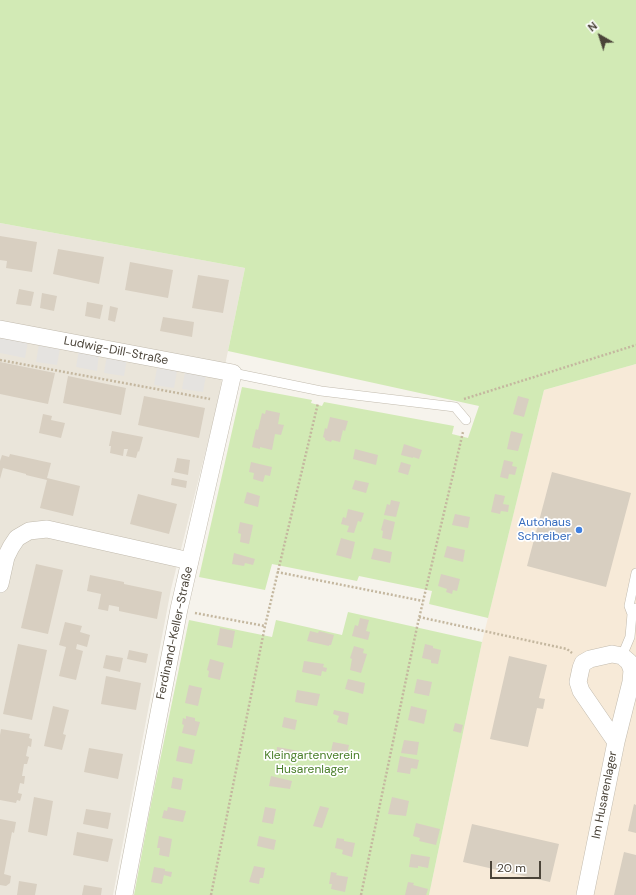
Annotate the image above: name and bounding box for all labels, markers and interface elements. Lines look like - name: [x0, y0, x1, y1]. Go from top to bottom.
- north arrow: [580, 16, 620, 56]
- text: N: [585, 19, 600, 35]
- street label: Ludwig-Dill-Straße: [63, 334, 169, 368]
- place label: Autohaus Schreiber: [518, 516, 571, 544]
- marker: Autohaus Schreiber: [574, 525, 584, 535]
- street label: Ferdinand-Keller-Straße: [154, 565, 196, 701]
- park label: Kleingartenverein Husarenlager: [264, 749, 360, 777]
- street label: Im Husarenlager: [589, 750, 621, 840]
- scale bar: [492, 853, 543, 879]
- text: 20 m: [497, 860, 526, 876]

